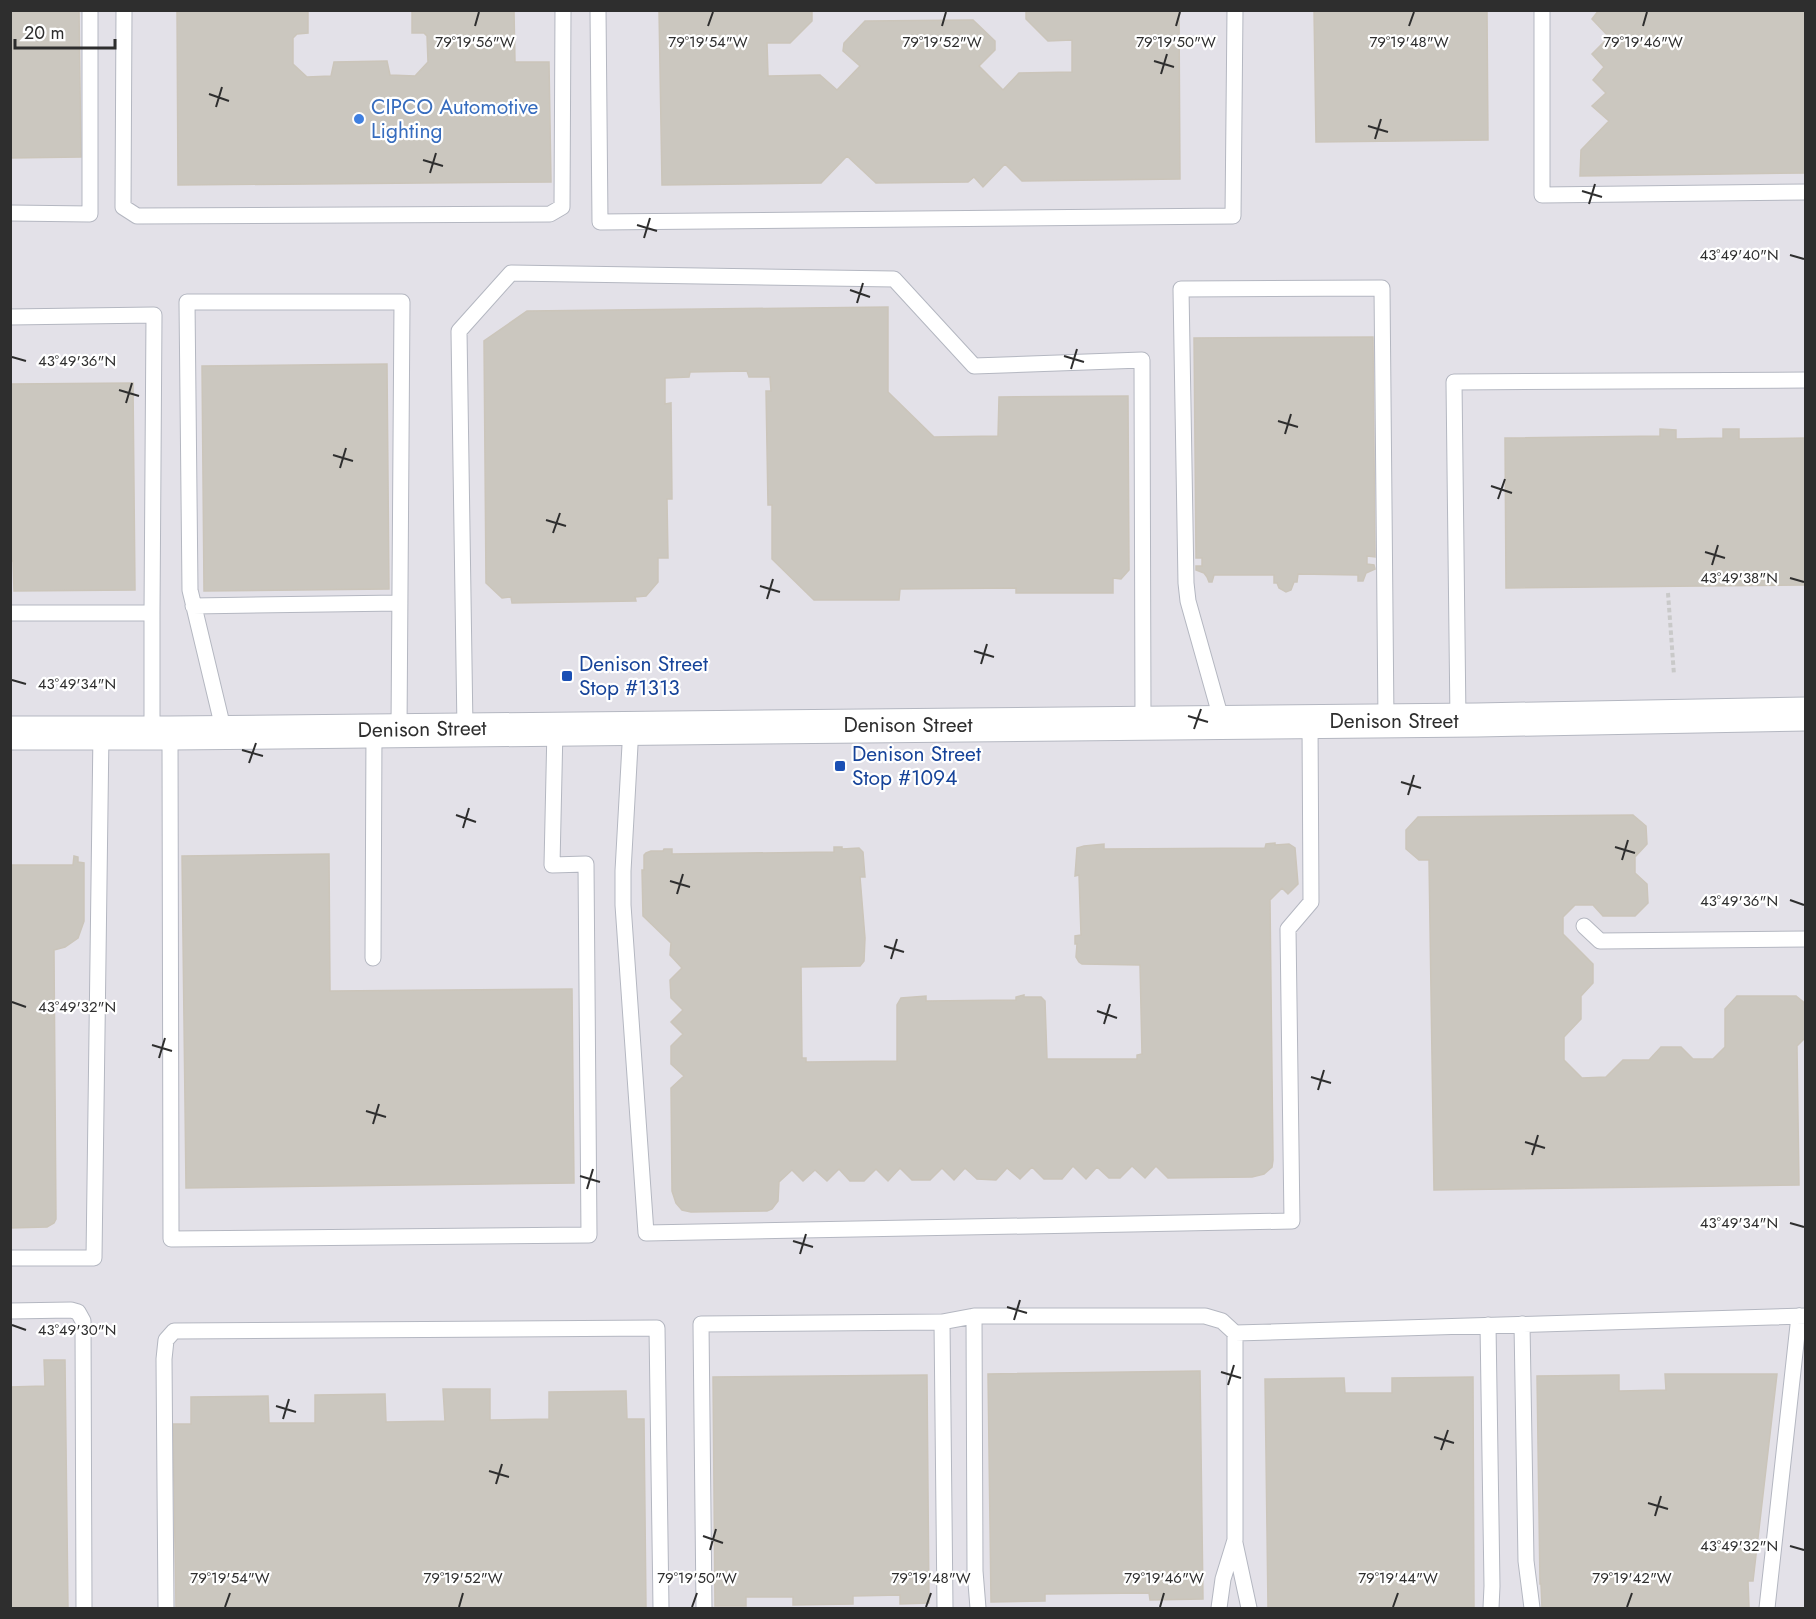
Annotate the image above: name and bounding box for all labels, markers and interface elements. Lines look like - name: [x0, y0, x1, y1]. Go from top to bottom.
- scale bar: [15, 12, 116, 50]
- text: 20 m: [24, 20, 64, 46]
- text: 79°19'56"W: [435, 31, 515, 53]
- text: 79°19'54"W: [668, 31, 748, 53]
- text: 79°19'52"W: [902, 31, 982, 53]
- text: 79°19'50"W: [1136, 31, 1216, 53]
- text: 79°19'48"W: [1369, 31, 1449, 53]
- text: 79°19'46"W: [1603, 31, 1683, 53]
- place label: CIPCO Automotive Lighting: [371, 92, 539, 146]
- marker: CIPCO Automotive Lighting: [352, 112, 366, 126]
- text: 43°49'40"N: [1699, 244, 1779, 266]
- text: 43°49'36"N: [38, 350, 116, 372]
- text: 43°49'38"N: [1700, 567, 1778, 589]
- place label: Denison Street Stop #1313: [579, 649, 708, 703]
- marker: Denison Street Stop #1313: [560, 669, 574, 683]
- text: 43°49'34"N: [38, 673, 116, 695]
- street label: Denison Street: [1330, 706, 1458, 736]
- street label: Denison Street: [844, 710, 972, 740]
- street label: Denison Street: [357, 713, 487, 745]
- place label: Denison Street Stop #1094: [852, 739, 981, 793]
- marker: Denison Street Stop #1094: [833, 759, 847, 773]
- text: 43°49'36"N: [1700, 890, 1778, 912]
- text: 43°49'32"N: [38, 996, 116, 1018]
- text: 43°49'34"N: [1700, 1212, 1778, 1234]
- text: 43°49'30"N: [38, 1319, 116, 1341]
- text: 43°49'32"N: [1700, 1535, 1778, 1557]
- text: 79°19'54"W: [190, 1567, 270, 1589]
- text: 79°19'52"W: [423, 1567, 503, 1589]
- text: 79°19'50"W: [657, 1567, 737, 1589]
- text: 79°19'48"W: [891, 1567, 971, 1589]
- text: 79°19'46"W: [1124, 1567, 1204, 1589]
- text: 79°19'44"W: [1358, 1567, 1438, 1589]
- text: 79°19'42"W: [1592, 1567, 1672, 1589]

